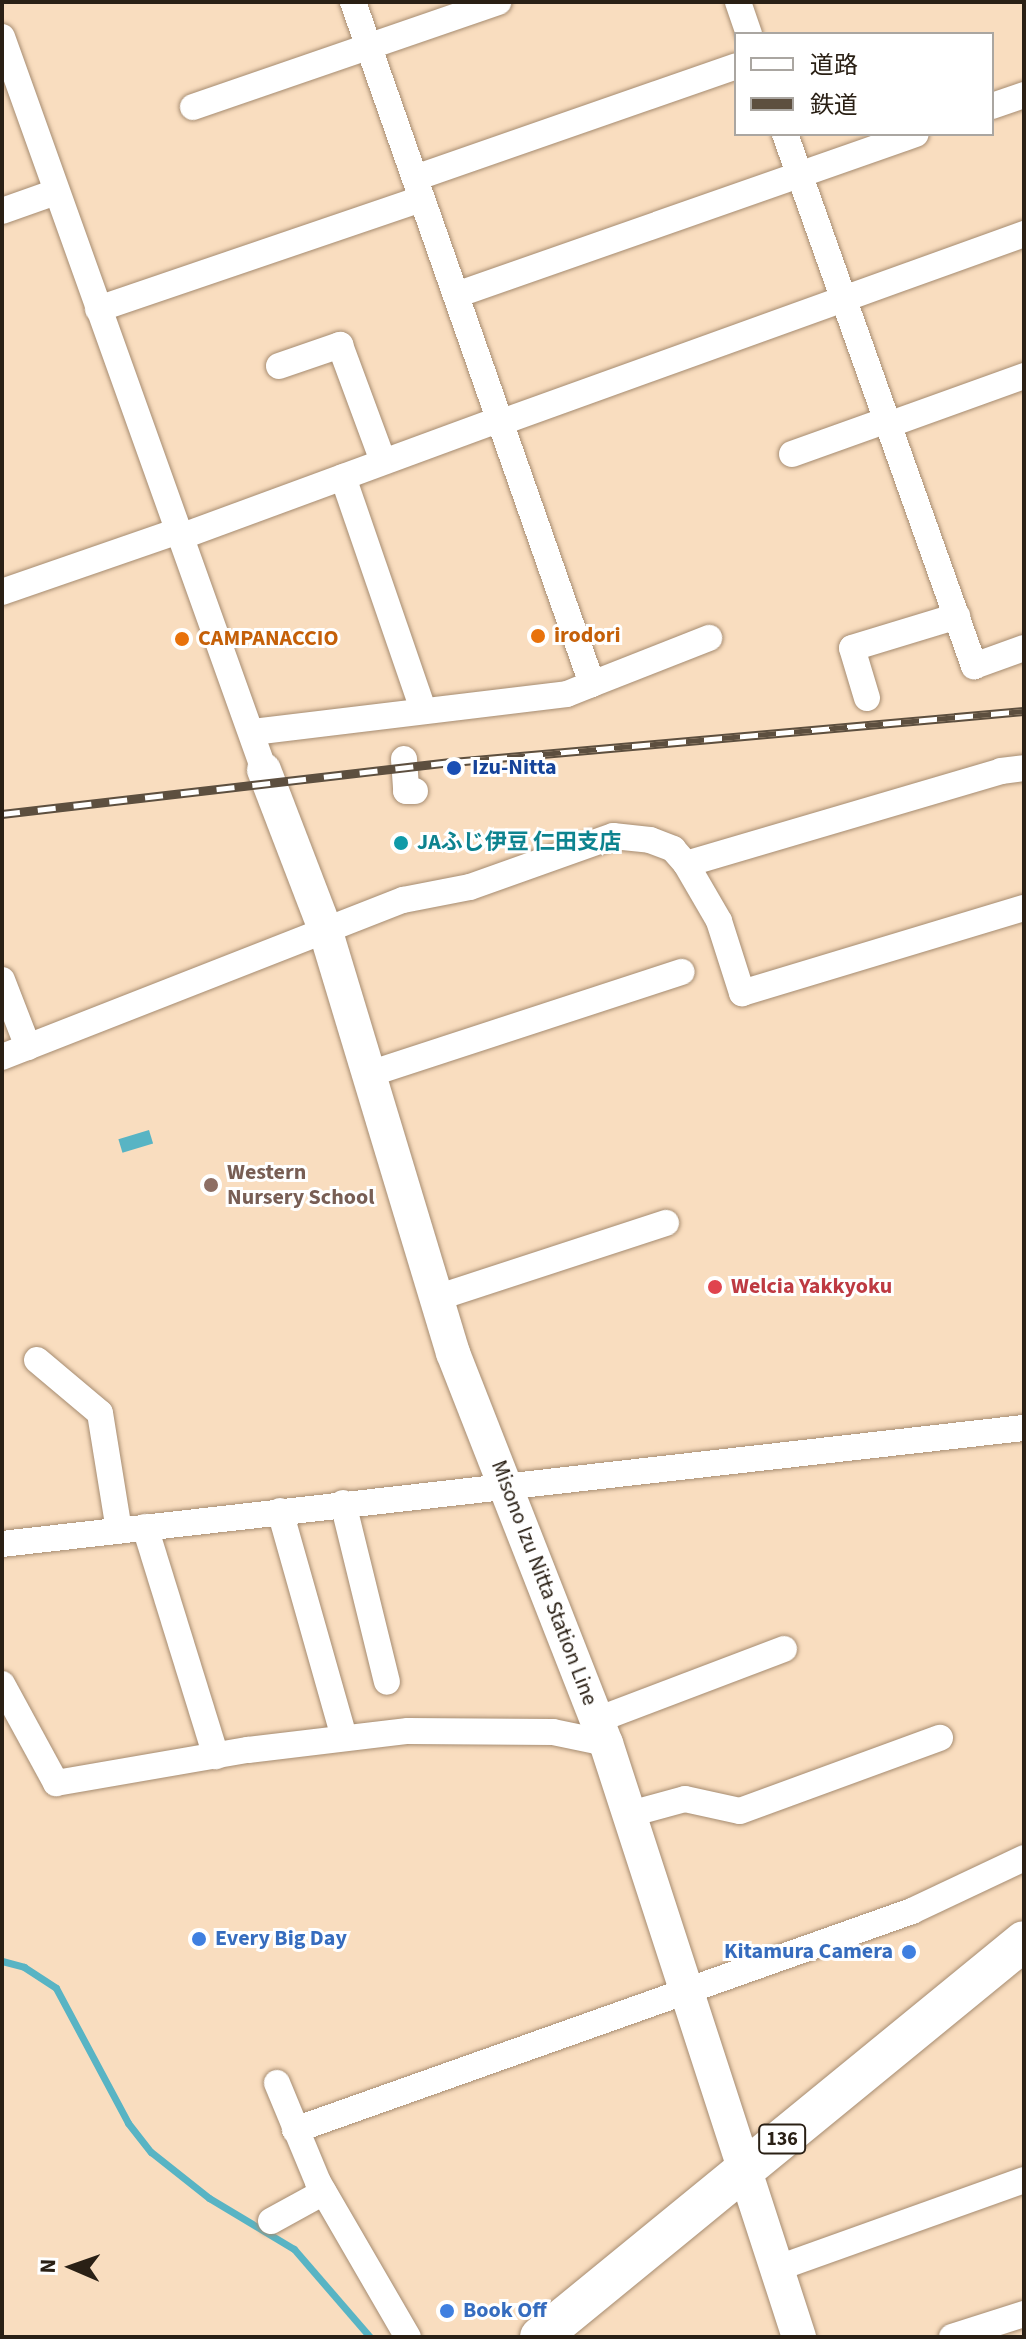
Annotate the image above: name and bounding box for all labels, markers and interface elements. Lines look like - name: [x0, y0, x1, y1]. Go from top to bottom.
- legend: [734, 32, 994, 136]
- text: 道路: [810, 48, 858, 83]
- text: 鉄道: [810, 88, 858, 123]
- place label: irodori: [554, 623, 620, 649]
- place label: CAMPANACCIO: [198, 626, 338, 652]
- marker: irodori: [529, 627, 547, 645]
- marker: CAMPANACCIO: [173, 630, 191, 648]
- place label: Izu-Nitta: [472, 755, 557, 781]
- marker: Izu-Nitta: [443, 757, 465, 779]
- place label: JAふじ伊豆 仁田支店: [417, 830, 621, 856]
- marker: JAふじ伊豆 仁田支店: [392, 834, 410, 852]
- place label: Western Nursery School: [227, 1159, 374, 1210]
- marker: Western Nursery School: [202, 1176, 220, 1194]
- place label: Welcia Yakkyoku: [731, 1274, 892, 1300]
- marker: Welcia Yakkyoku: [706, 1278, 724, 1296]
- street label: Misono Izu Nitta Station Line: [485, 1457, 603, 1709]
- place label: Every Big Day: [215, 1926, 347, 1952]
- marker: Every Big Day: [190, 1930, 208, 1948]
- place label: Kitamura Camera: [724, 1939, 893, 1965]
- marker: Kitamura Camera: [900, 1943, 918, 1961]
- road number: 136: [758, 2123, 806, 2155]
- north arrow: [32, 2227, 112, 2307]
- text: N: [32, 2258, 64, 2274]
- place label: Book Off: [463, 2298, 547, 2324]
- marker: Book Off: [438, 2302, 456, 2320]

